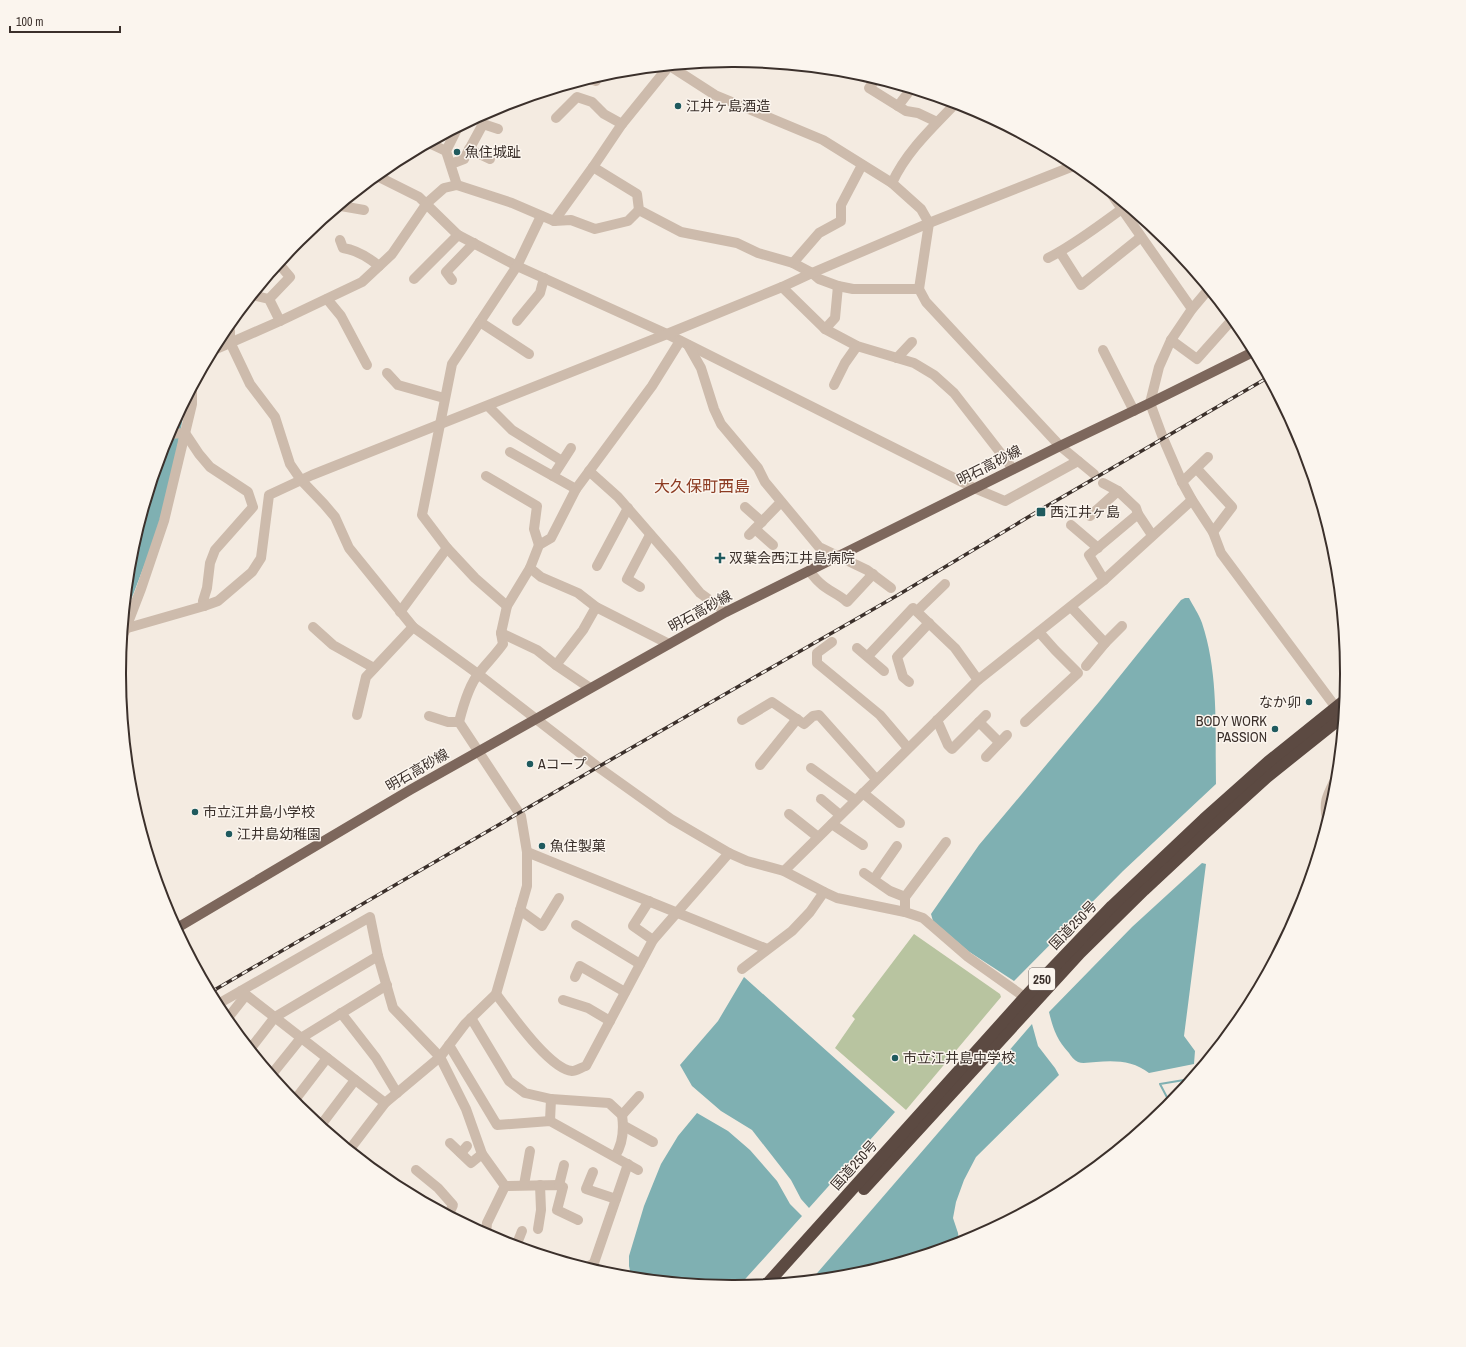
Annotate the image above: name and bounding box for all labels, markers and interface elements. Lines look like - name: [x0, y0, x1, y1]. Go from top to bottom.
- scale bar: [10, 8, 120, 34]
- text: 100 m: [16, 14, 43, 30]
- place label: 江井ヶ島酒造: [686, 97, 770, 115]
- marker: 江井ヶ島酒造: [673, 101, 683, 111]
- place label: 魚住城趾: [465, 143, 521, 161]
- marker: 魚住城趾: [452, 147, 462, 157]
- street label: 明石高砂線: [954, 441, 1024, 489]
- district label: 大久保町西島: [654, 475, 750, 497]
- place label: 西江井ヶ島: [1050, 503, 1120, 521]
- marker: 西江井ヶ島: [1035, 506, 1047, 518]
- place label: 双葉会西江井島病院: [729, 549, 855, 567]
- marker: 双葉会西江井島病院: [714, 552, 726, 564]
- street label: 明石高砂線: [665, 586, 735, 636]
- place label: なか卯: [1259, 693, 1301, 711]
- marker: なか卯: [1304, 697, 1314, 707]
- place label: BODY WORK PASSION: [1196, 712, 1267, 746]
- marker: BODY WORK PASSION: [1270, 724, 1280, 734]
- street label: 明石高砂線: [382, 745, 452, 795]
- place label: Aコープ: [537, 755, 587, 773]
- marker: Aコープ: [525, 759, 535, 769]
- place label: 市立江井島小学校: [203, 803, 315, 821]
- marker: 市立江井島小学校: [190, 807, 200, 817]
- place label: 江井島幼稚園: [237, 825, 321, 843]
- marker: 江井島幼稚園: [224, 829, 234, 839]
- place label: 魚住製菓: [550, 837, 606, 855]
- marker: 魚住製菓: [537, 841, 547, 851]
- street label: 国道250号: [1045, 897, 1101, 953]
- road number: 250: [1029, 968, 1055, 990]
- place label: 市立江井島中学校: [903, 1049, 1015, 1067]
- marker: 市立江井島中学校: [890, 1053, 900, 1063]
- street label: 国道250号: [827, 1136, 881, 1194]

